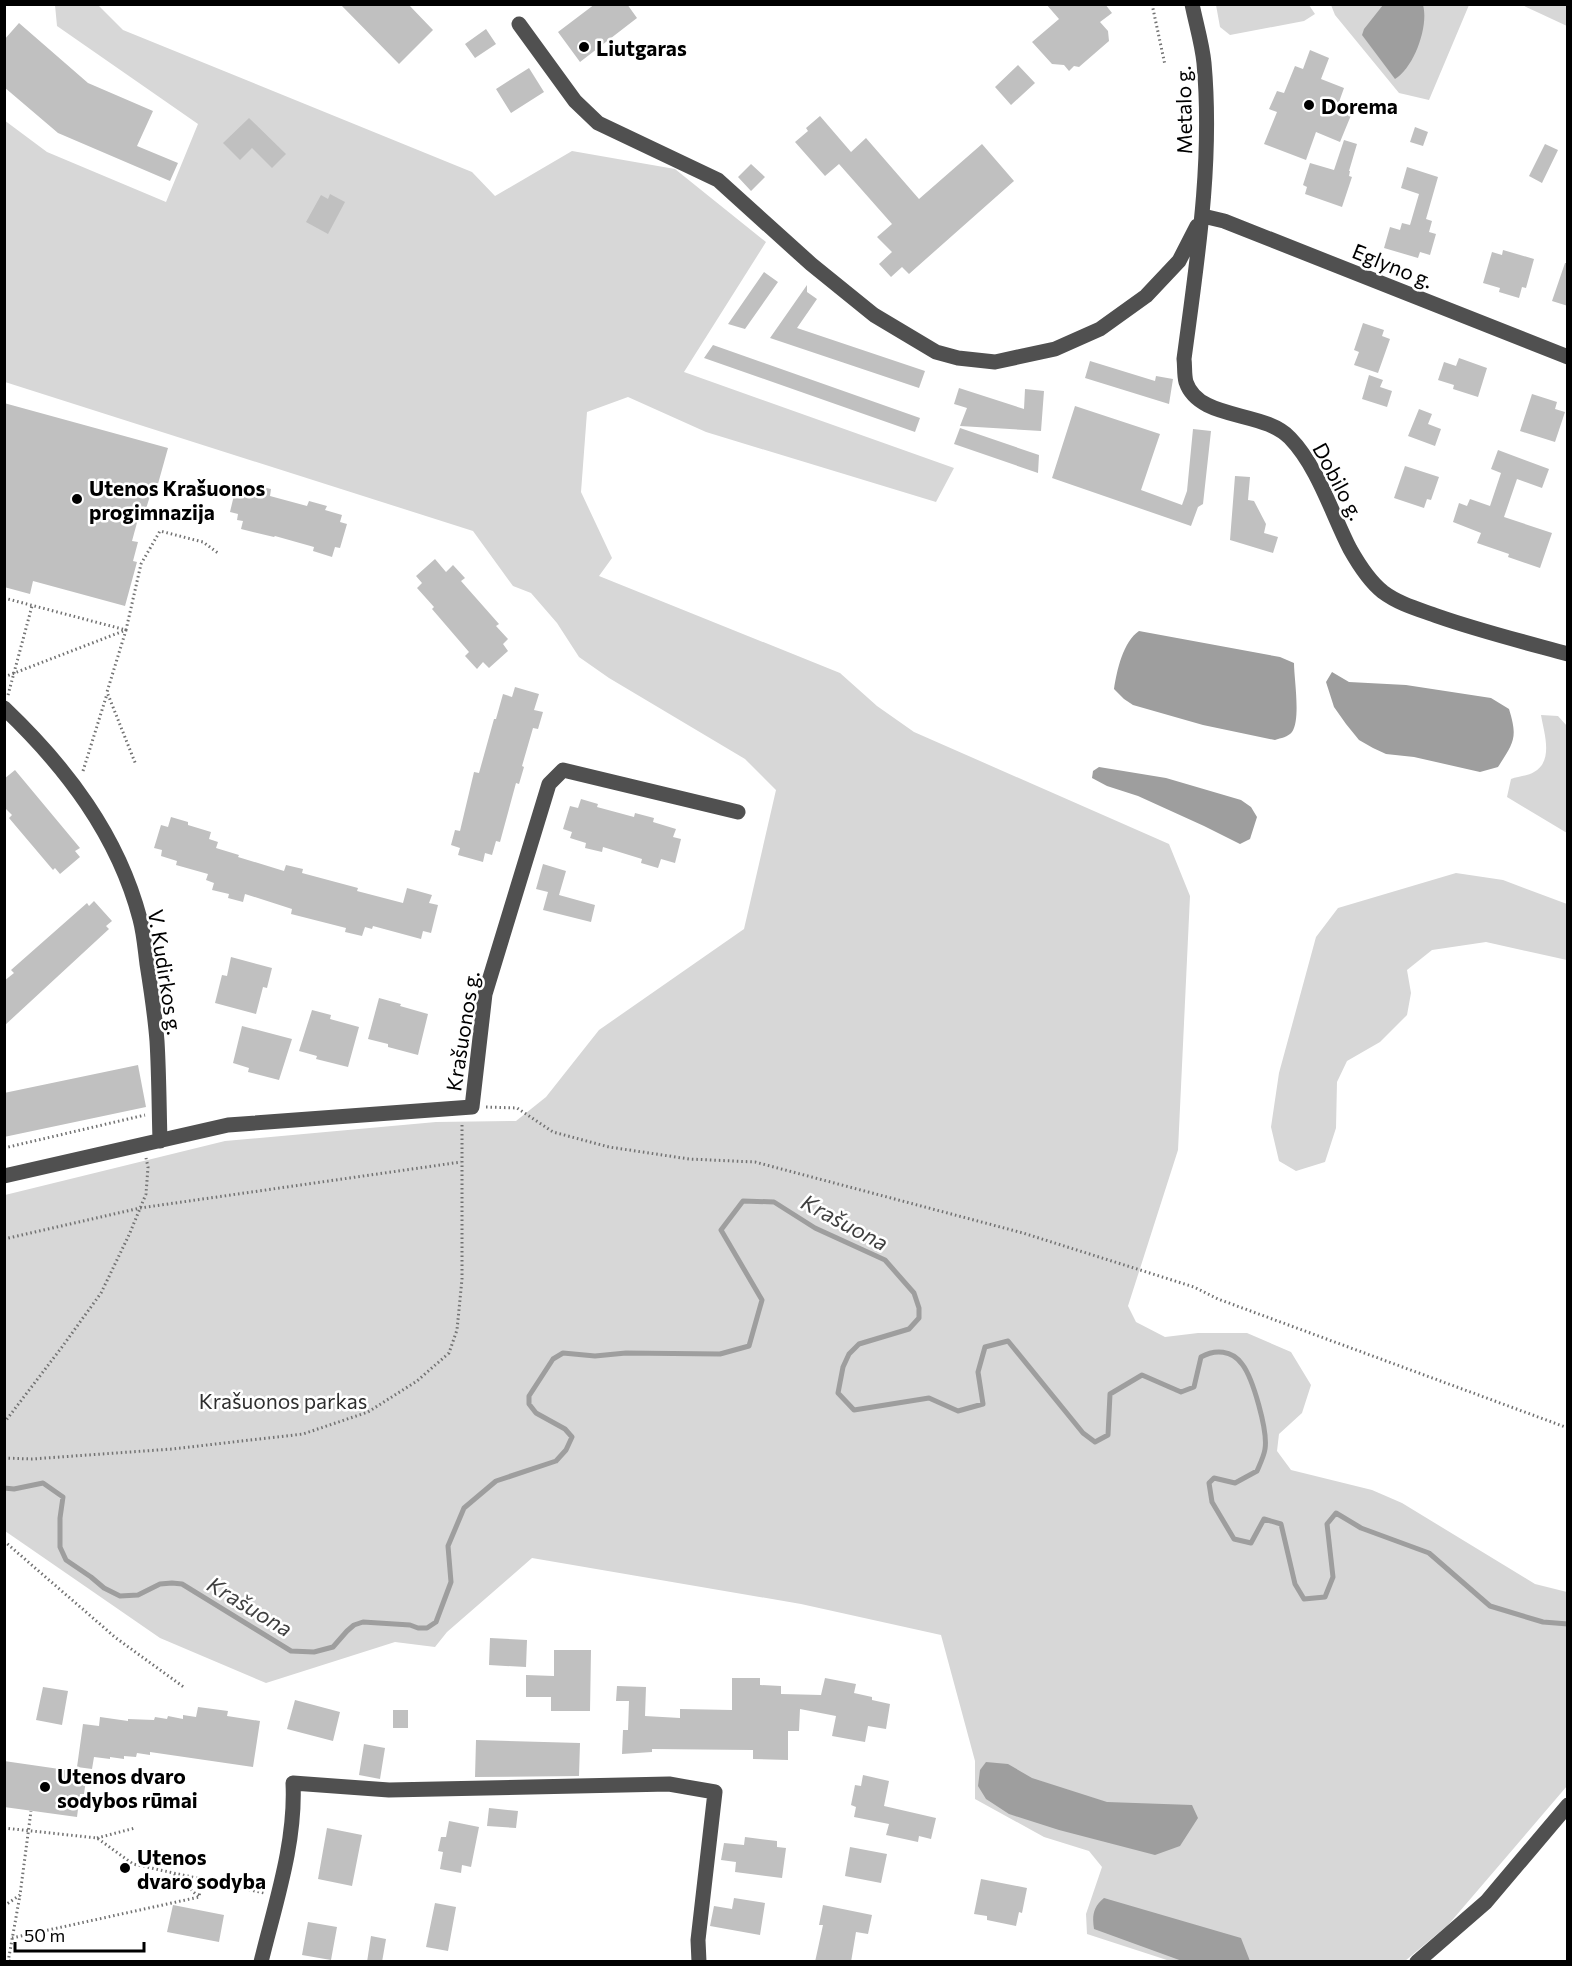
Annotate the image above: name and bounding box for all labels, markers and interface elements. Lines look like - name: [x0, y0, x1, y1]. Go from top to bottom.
- place label: Liutgaras: [596, 35, 687, 60]
- marker: Liutgaras: [577, 40, 591, 54]
- street label: Metalo g.: [1170, 65, 1196, 155]
- place label: Dorema: [1321, 93, 1398, 118]
- marker: Dorema: [1302, 98, 1316, 112]
- street label: Eglyno g.: [1349, 237, 1437, 293]
- street label: Dobilo g.: [1308, 438, 1370, 524]
- place label: Utenos Krašuonos progimnazija: [89, 475, 265, 524]
- marker: Utenos Krašuonos progimnazija: [70, 492, 84, 506]
- street label: V. Kudirkos g.: [144, 907, 188, 1037]
- street label: Krašuonos g.: [440, 969, 484, 1093]
- water label: Krašuona: [797, 1188, 893, 1256]
- park label: Krašuonos parkas: [199, 1388, 367, 1413]
- water label: Krašuona: [203, 1570, 297, 1642]
- place label: Utenos dvaro sodybos rūmai: [57, 1763, 198, 1812]
- marker: Utenos dvaro sodybos rūmai: [38, 1780, 52, 1794]
- place label: Utenos dvaro sodyba: [137, 1844, 266, 1893]
- marker: Utenos dvaro sodyba: [118, 1861, 132, 1875]
- scale bar: [15, 1915, 144, 1953]
- text: 50 m: [24, 1924, 65, 1946]

